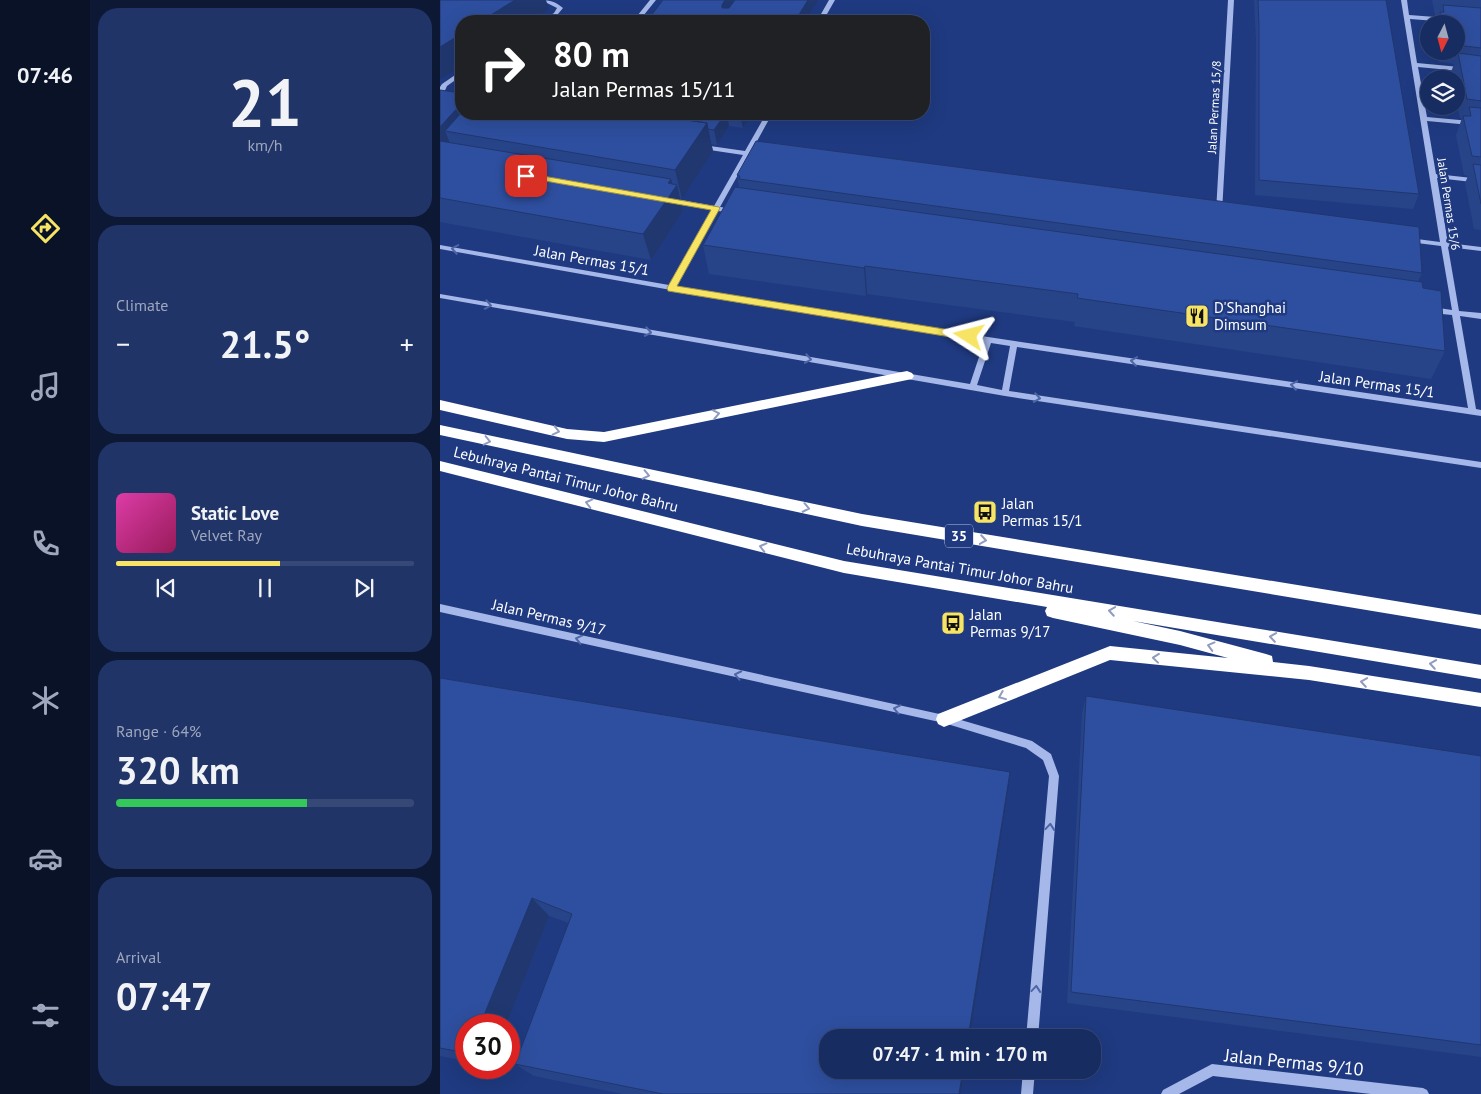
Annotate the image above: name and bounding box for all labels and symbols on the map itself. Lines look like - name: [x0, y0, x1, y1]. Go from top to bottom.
- north arrow: [1420, 15, 1465, 60]
- street label: Jalan Permas 15/8: [1204, 60, 1224, 155]
- pin: [505, 155, 547, 197]
- street label: Jalan Permas 15/6: [1434, 156, 1464, 251]
- street label: Jalan Permas 15/1: [532, 240, 651, 279]
- one-way arrow: [451, 245, 460, 255]
- place label: D'Shanghai Dimsum: [1214, 298, 1286, 334]
- one-way arrow: [483, 299, 492, 309]
- restaurant icon: D'Shanghai Dimsum: [1184, 303, 1210, 329]
- position arrow: [942, 309, 994, 361]
- one-way arrow: [644, 327, 652, 337]
- one-way arrow: [804, 354, 813, 364]
- one-way arrow: [1129, 357, 1138, 367]
- street label: Jalan Permas 15/1: [1317, 366, 1436, 401]
- one-way arrow: [1290, 380, 1298, 391]
- one-way arrow: [1033, 393, 1042, 403]
- one-way arrow: [711, 410, 720, 420]
- one-way arrow: [551, 425, 560, 436]
- one-way arrow: [483, 435, 492, 446]
- street label: Lebuhraya Pantai Timur Johor Bahru: [452, 442, 680, 516]
- one-way arrow: [642, 469, 651, 480]
- place label: Jalan Permas 15/1: [1001, 494, 1082, 530]
- one-way arrow: [584, 498, 593, 509]
- bus stop icon: Jalan Permas 15/1: [972, 499, 998, 525]
- one-way arrow: [801, 502, 810, 513]
- road number: 35: [945, 524, 973, 548]
- one-way arrow: [978, 534, 987, 544]
- street label: Lebuhraya Pantai Timur Johor Bahru: [845, 539, 1075, 597]
- one-way arrow: [760, 542, 768, 552]
- street label: Jalan Permas 9/17: [489, 594, 608, 639]
- place label: Jalan Permas 9/17: [969, 605, 1050, 641]
- one-way arrow: [1108, 606, 1116, 617]
- bus stop icon: Jalan Permas 9/17: [940, 610, 966, 636]
- one-way arrow: [1268, 633, 1277, 643]
- one-way arrow: [575, 634, 584, 645]
- one-way arrow: [1208, 642, 1216, 652]
- one-way arrow: [1152, 653, 1160, 664]
- one-way arrow: [1429, 659, 1437, 669]
- one-way arrow: [733, 670, 742, 681]
- one-way arrow: [1359, 677, 1368, 687]
- one-way arrow: [998, 690, 1007, 701]
- one-way arrow: [892, 704, 901, 715]
- one-way arrow: [1044, 823, 1055, 831]
- one-way arrow: [1030, 985, 1041, 993]
- speed limit sign: 30: [455, 1014, 520, 1079]
- street label: Jalan Permas 9/10: [1222, 1043, 1365, 1081]

